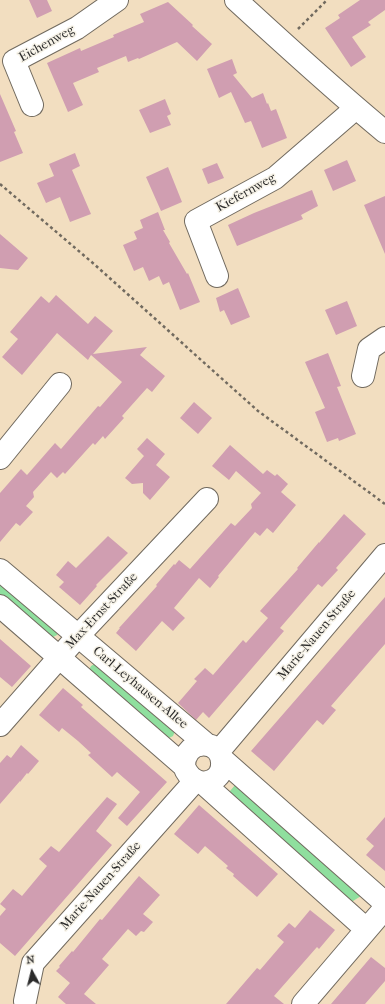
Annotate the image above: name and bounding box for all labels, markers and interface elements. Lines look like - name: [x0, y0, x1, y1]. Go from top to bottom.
- street label: Eichenweg: [16, 22, 78, 66]
- street label: Kiefernweg: [213, 170, 279, 216]
- street label: Max-Ernst-Straße: [63, 570, 141, 652]
- street label: Marie-Nauen-Straße: [275, 586, 359, 684]
- street label: Carl-Leyhausen-Allee: [89, 644, 191, 732]
- street label: Marie-Nauen-Straße: [57, 839, 145, 933]
- north arrow: [12, 952, 52, 992]
- text: N: [26, 953, 35, 967]

